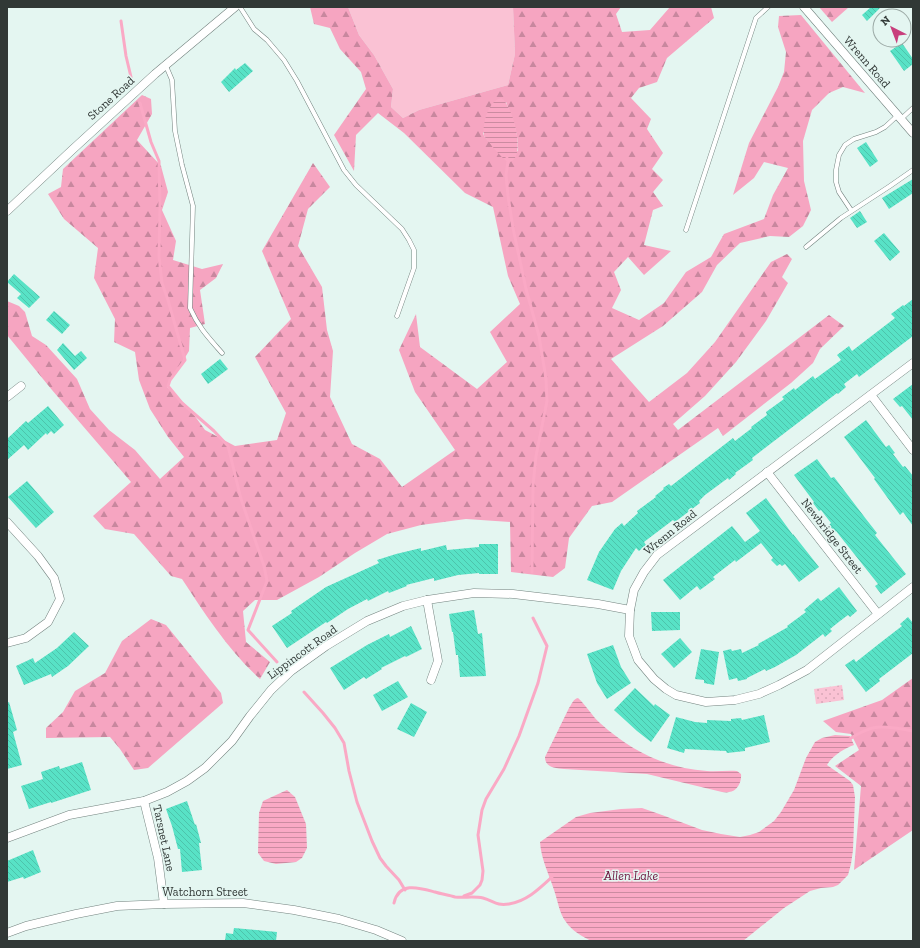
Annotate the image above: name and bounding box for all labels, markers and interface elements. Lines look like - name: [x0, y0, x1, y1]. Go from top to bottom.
- north arrow: [872, 8, 912, 48]
- text: N: [878, 13, 894, 29]
- street label: Wrenn Road: [841, 33, 893, 91]
- street label: Stone Road: [85, 73, 138, 123]
- street label: Newbridge Street: [798, 496, 866, 577]
- street label: Wrenn Road: [641, 506, 699, 557]
- street label: Lippincott Road: [265, 622, 340, 682]
- street label: Tarsnet Lane: [150, 803, 178, 873]
- water label: Allen Lake: [603, 868, 659, 883]
- street label: Watchorn Street: [162, 885, 248, 899]

